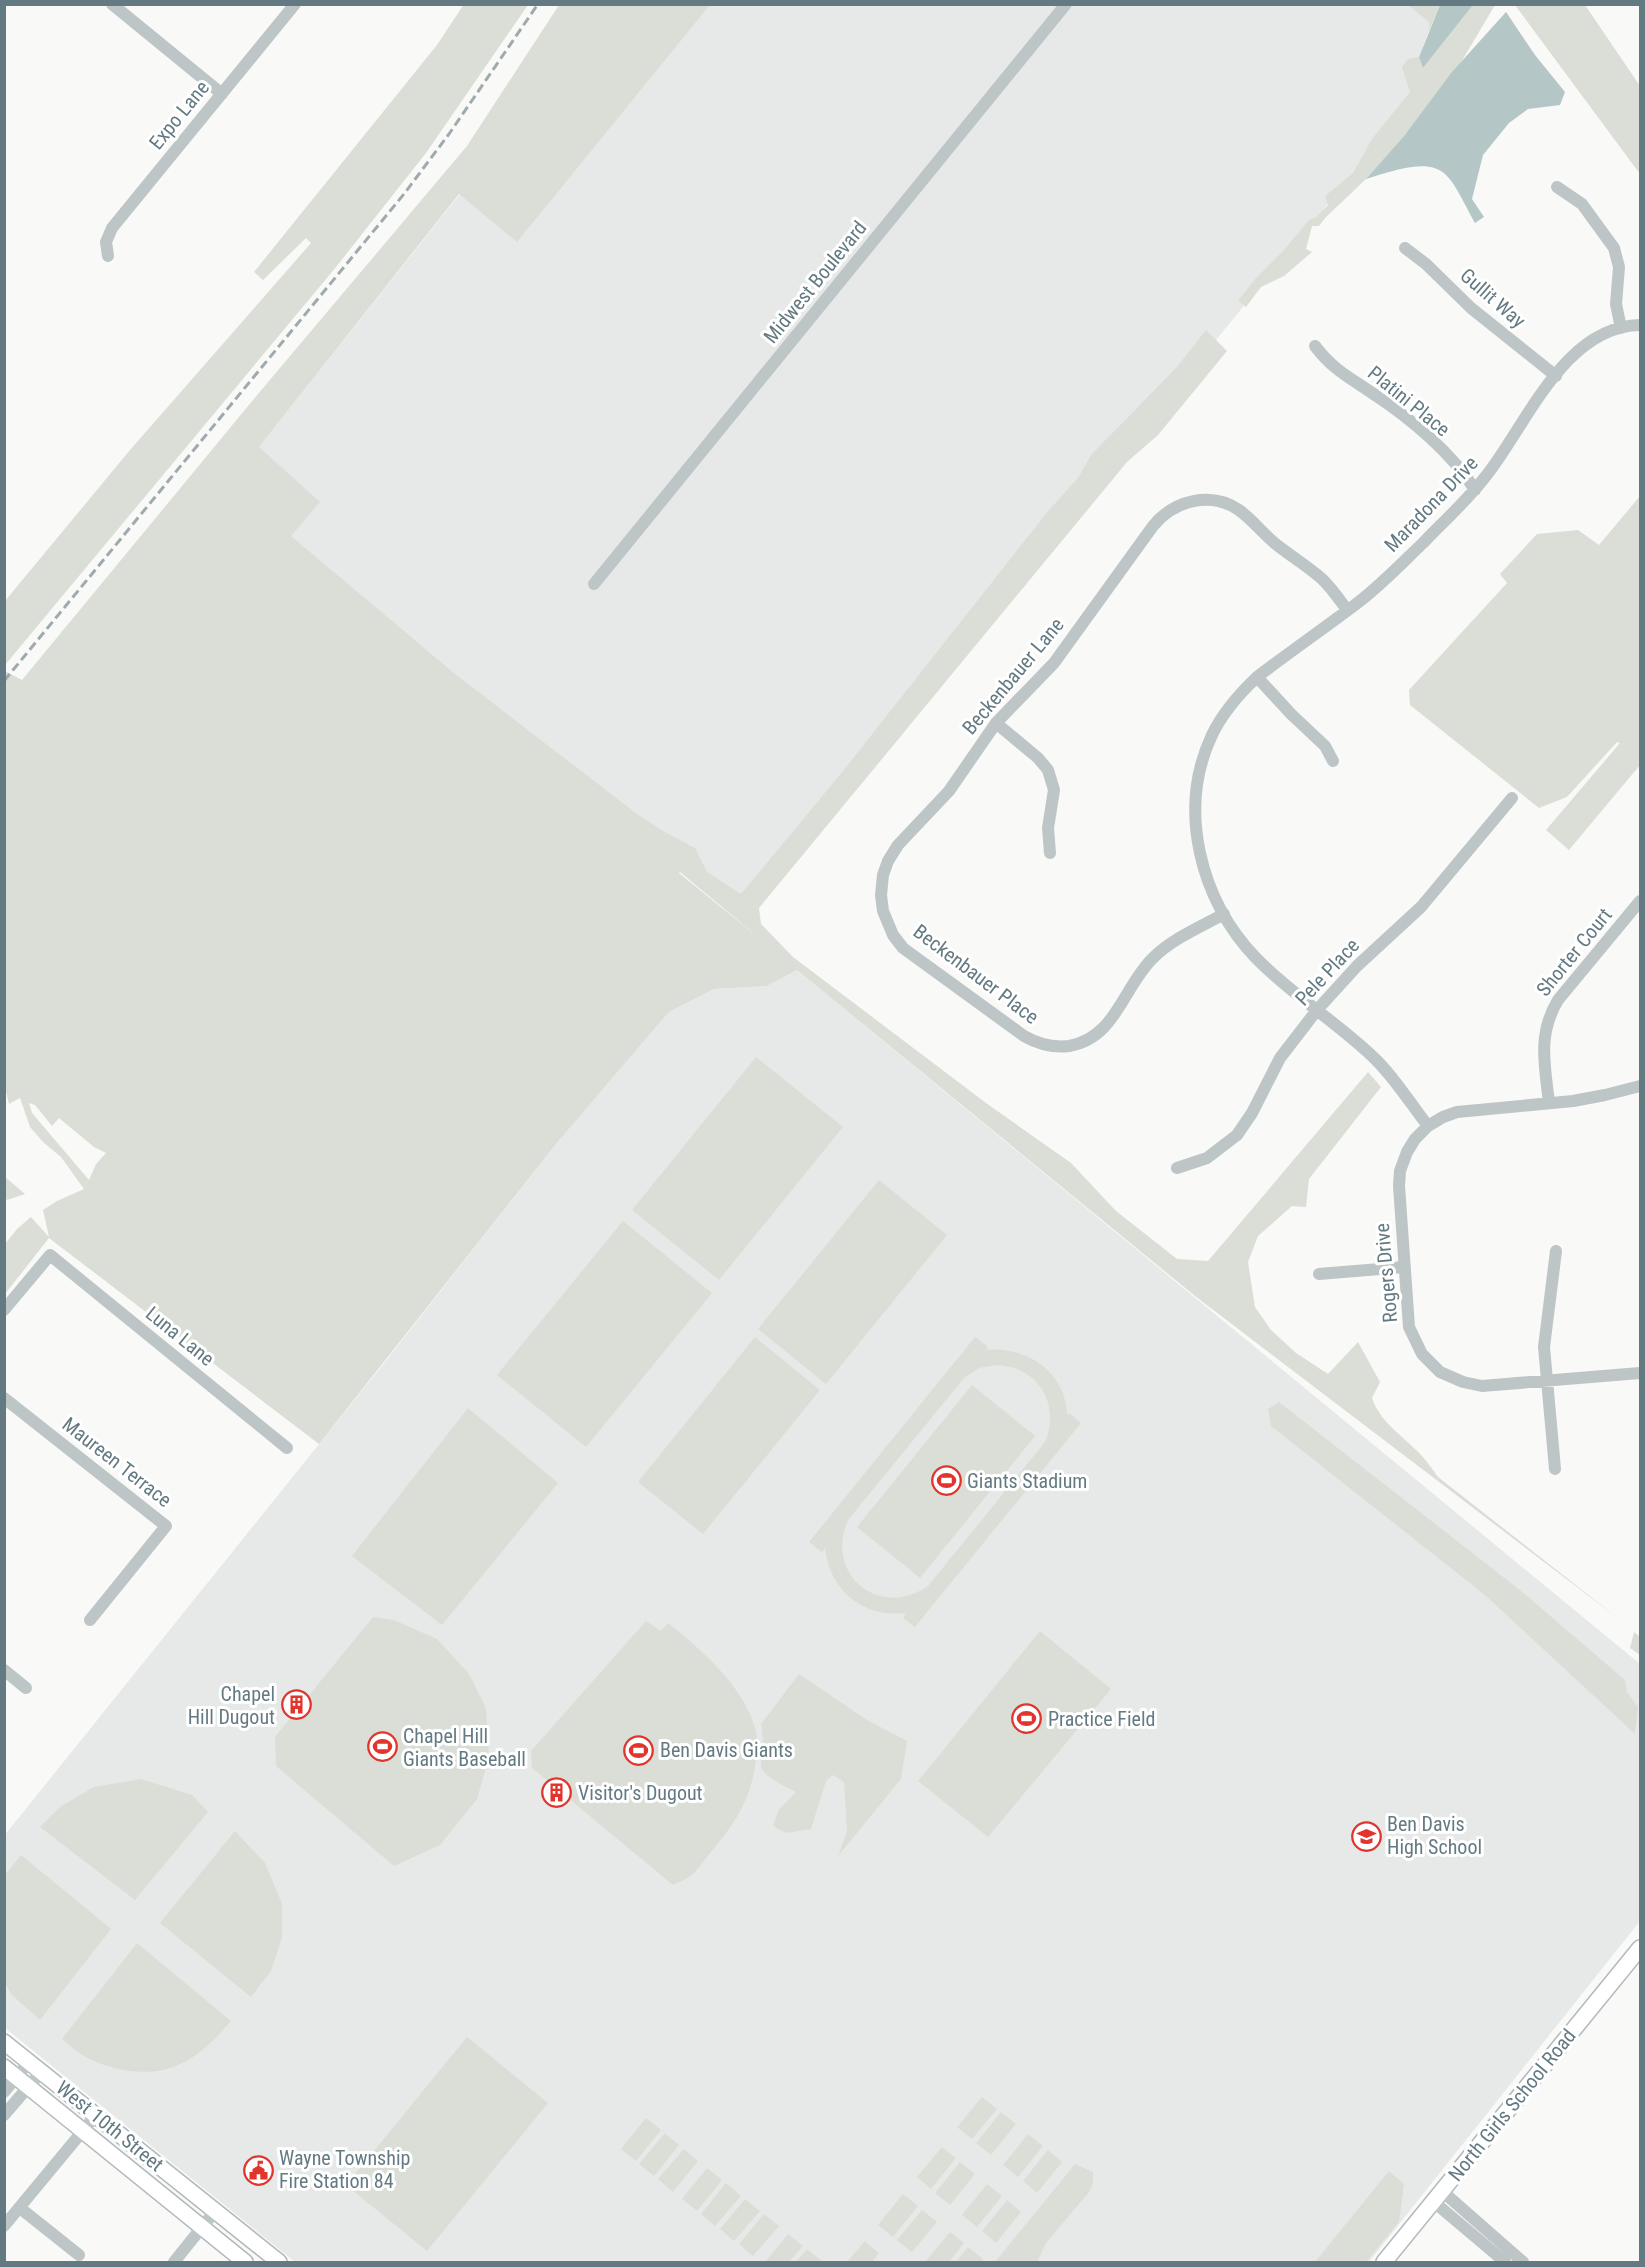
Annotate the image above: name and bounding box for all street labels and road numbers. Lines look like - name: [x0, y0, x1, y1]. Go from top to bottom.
- street label: Expo Lane: [144, 76, 214, 154]
- street label: Midwest Boulevard: [759, 216, 871, 348]
- street label: Gullit Way: [1456, 263, 1530, 333]
- street label: Platini Place: [1363, 361, 1455, 441]
- street label: Maradona Drive: [1379, 451, 1483, 557]
- street label: Beckenbauer Lane: [957, 613, 1069, 739]
- street label: Shorter Court: [1531, 903, 1617, 1001]
- street label: Beckenbauer Place: [909, 919, 1043, 1029]
- street label: Pele Place: [1290, 934, 1364, 1010]
- street label: Rogers Drive: [1370, 1222, 1402, 1324]
- street label: Luna Lane: [141, 1301, 219, 1371]
- street label: Maureen Terrace: [58, 1412, 176, 1512]
- street label: North Girls School Road: [1443, 2024, 1581, 2186]
- street label: West 10th Street: [52, 2076, 168, 2177]

